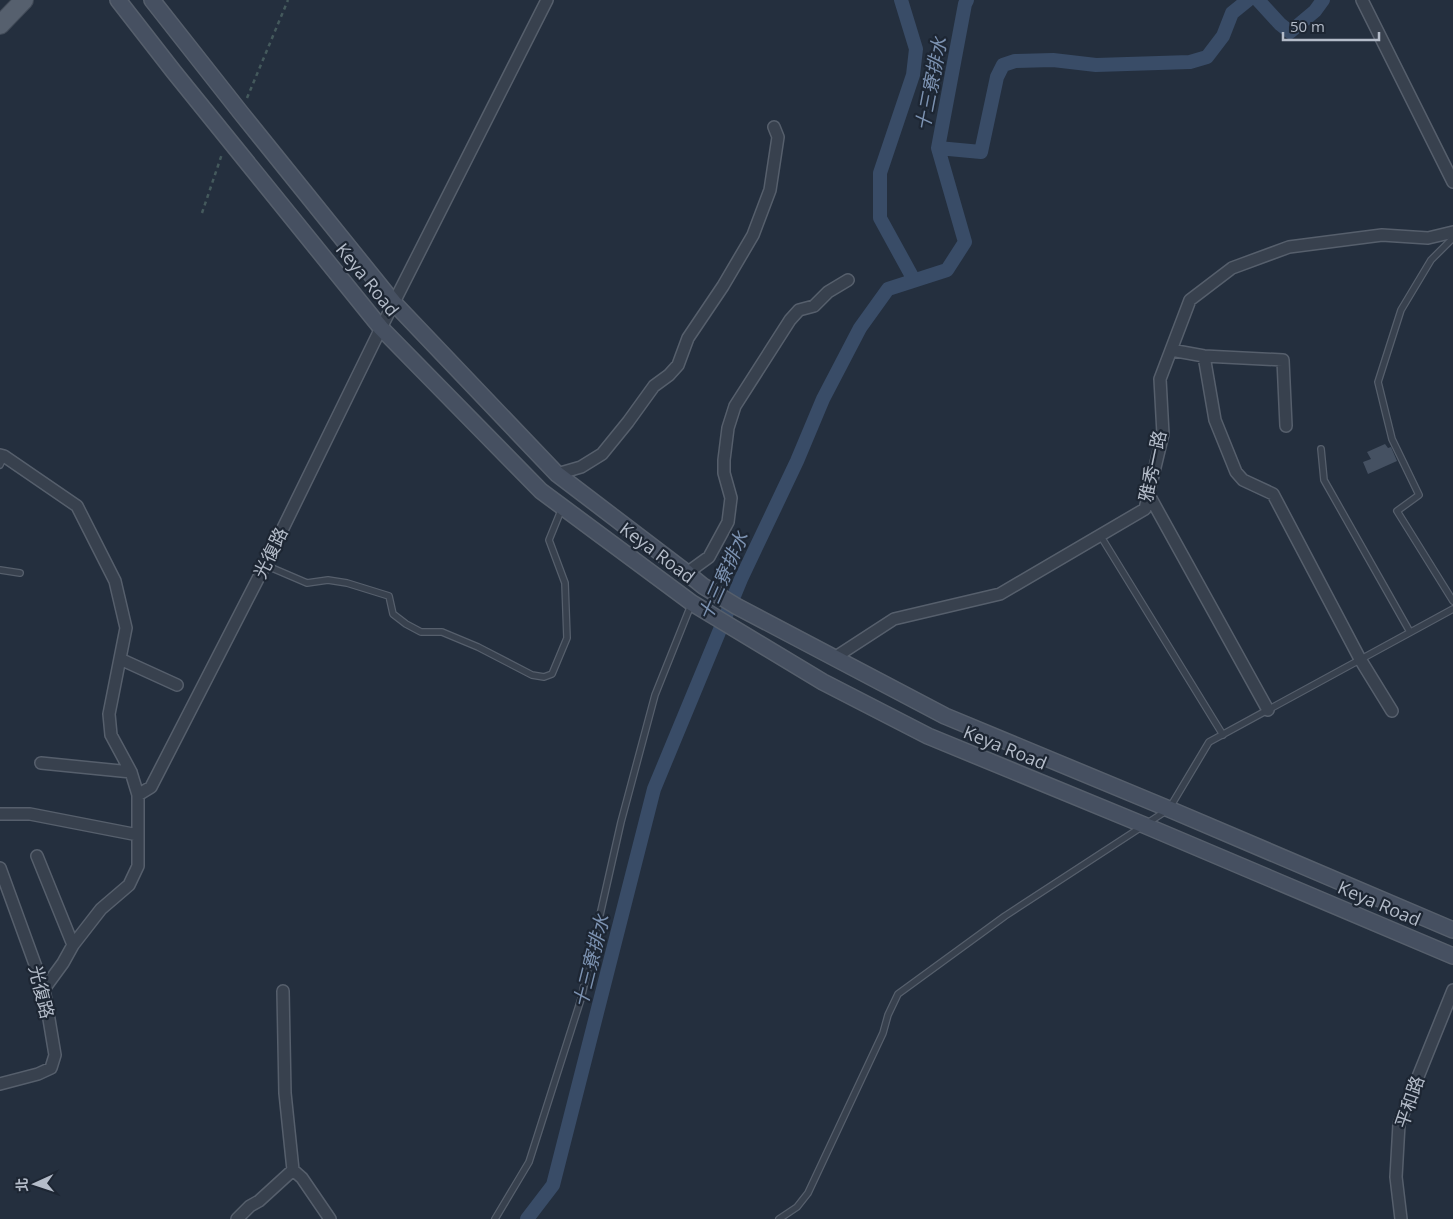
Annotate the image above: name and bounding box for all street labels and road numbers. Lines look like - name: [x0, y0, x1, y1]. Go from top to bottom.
- street label: Keya Road: [331, 238, 405, 321]
- street label: 雅秀一路: [1133, 428, 1171, 504]
- street label: Keya Road: [615, 516, 700, 588]
- street label: 光復路: [247, 523, 293, 582]
- street label: Keya Road: [960, 720, 1051, 775]
- street label: Keya Road: [1334, 875, 1424, 931]
- street label: 光復路: [24, 963, 60, 1021]
- street label: 平和路: [1389, 1072, 1429, 1131]

